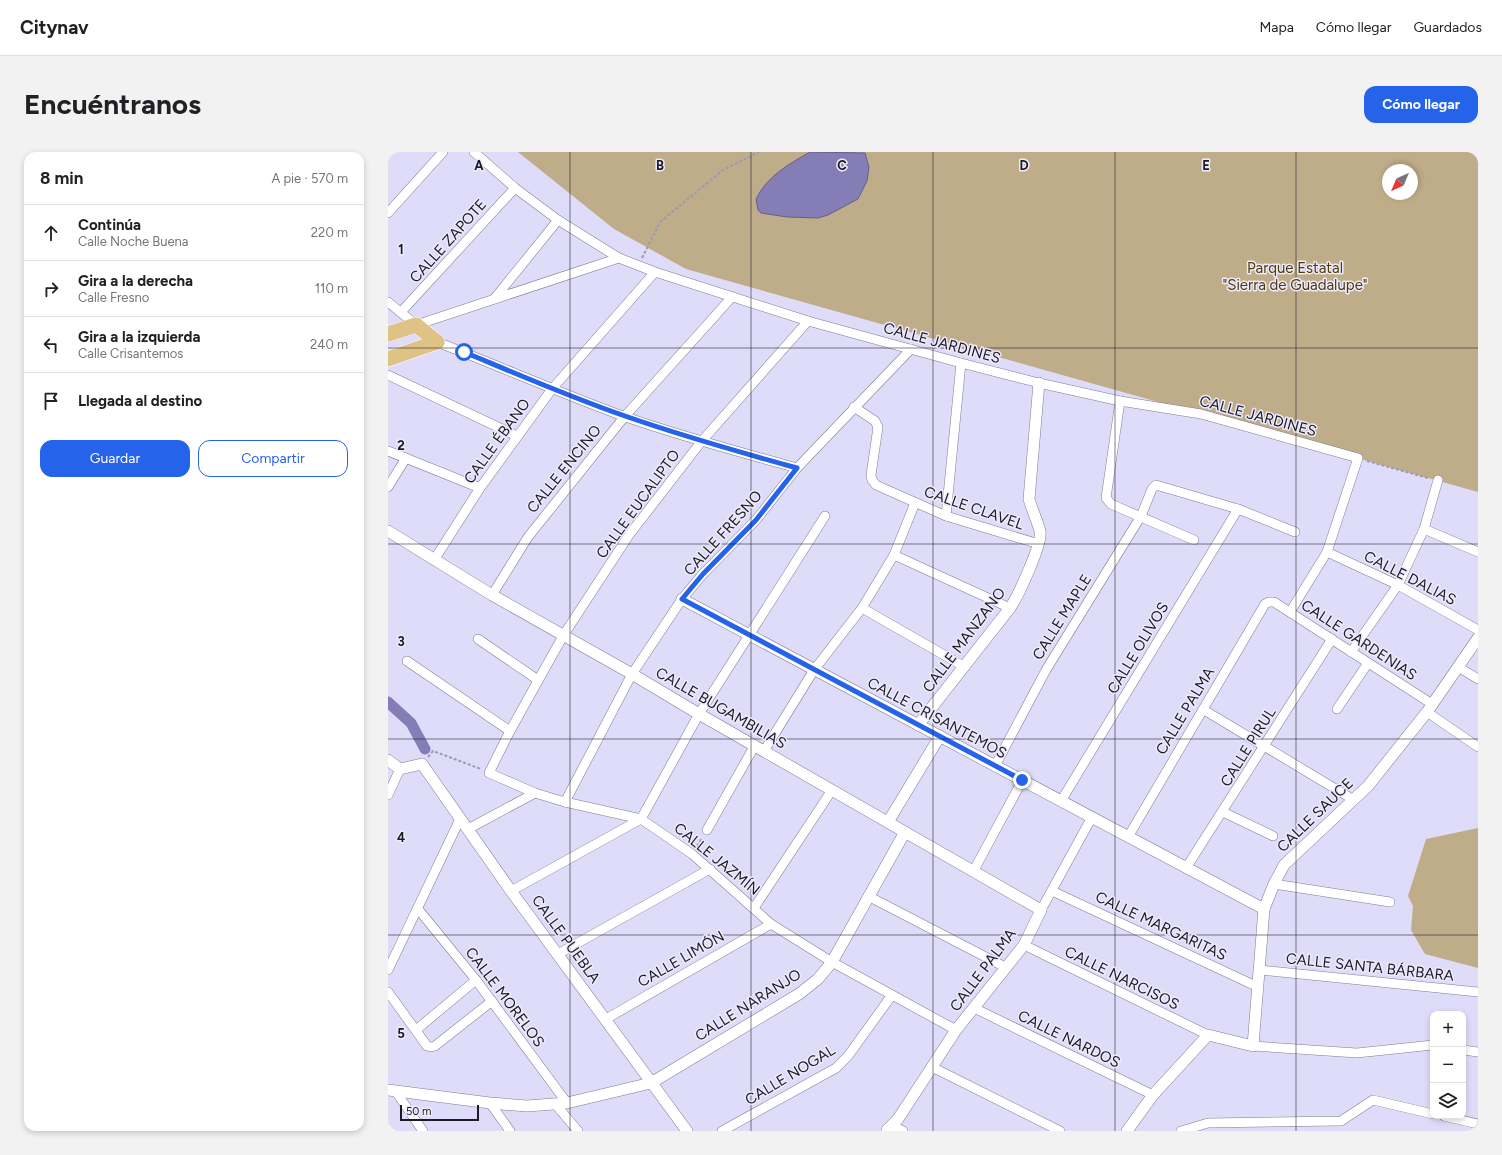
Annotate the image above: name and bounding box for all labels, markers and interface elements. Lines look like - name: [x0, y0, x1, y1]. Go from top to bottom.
- text: Citynav: [20, 16, 89, 39]
- text: Mapa: [1259, 19, 1294, 36]
- text: Cómo llegar: [1316, 19, 1391, 36]
- text: Guardados: [1413, 19, 1482, 36]
- button: Cómo llegar: [1364, 86, 1478, 123]
- text: Encuéntranos: [24, 87, 201, 121]
- text: A: [474, 158, 484, 173]
- text: B: [656, 158, 664, 173]
- text: C: [837, 158, 847, 173]
- text: D: [1019, 158, 1029, 173]
- text: E: [1202, 158, 1210, 173]
- north arrow: [1382, 164, 1418, 200]
- text: 8 min: [40, 168, 83, 188]
- text: A pie · 570 m: [271, 171, 348, 186]
- street label: CALLE ZAPOTE: [406, 195, 490, 287]
- text: Continúa: [78, 216, 141, 234]
- icon: ahead: [40, 222, 62, 244]
- text: 220 m: [311, 225, 348, 240]
- text: Calle Noche Buena: [78, 234, 188, 249]
- text: 1: [398, 242, 404, 257]
- park label: Parque Estatal "Sierra de Guadalupe": [1222, 259, 1368, 294]
- text: Gira a la derecha: [78, 272, 193, 290]
- icon: right: [40, 278, 62, 300]
- text: 110 m: [315, 281, 348, 296]
- text: Calle Fresno: [78, 290, 149, 305]
- street label: CALLE JARDINES: [881, 319, 1003, 367]
- text: Gira a la izquierda: [78, 328, 200, 346]
- icon: left: [40, 334, 62, 356]
- text: 240 m: [310, 337, 348, 352]
- route start: [455, 343, 473, 361]
- text: Calle Crisantemos: [78, 346, 183, 361]
- icon: arrive: [40, 390, 62, 412]
- text: Llegada al destino: [78, 392, 202, 410]
- street label: CALLE JARDINES: [1197, 392, 1319, 440]
- street label: CALLE ÉBANO: [460, 395, 534, 487]
- street label: CALLE ENCINO: [523, 421, 605, 517]
- text: 2: [397, 438, 405, 453]
- button: Guardar: [40, 440, 190, 477]
- button: Compartir: [198, 440, 348, 477]
- street label: CALLE EUCALIPTO: [592, 446, 684, 562]
- street label: CALLE CLAVEL: [922, 483, 1026, 534]
- street label: CALLE FRESNO: [680, 487, 766, 579]
- street label: CALLE DALIAS: [1361, 547, 1459, 609]
- street label: CALLE MAPLE: [1029, 571, 1095, 663]
- street label: CALLE MANZANO: [919, 584, 1009, 696]
- street label: CALLE GARDENIAS: [1298, 596, 1420, 684]
- street label: CALLE OLIVOS: [1104, 599, 1172, 697]
- text: 3: [397, 634, 405, 649]
- street label: CALLE BUGAMBILIAS: [653, 663, 789, 753]
- street label: CALLE PALMA: [1152, 664, 1218, 758]
- street label: CALLE CRISANTEMOS: [864, 674, 1010, 762]
- street label: CALLE PIRUL: [1217, 704, 1280, 790]
- route end: [1013, 771, 1031, 789]
- street label: CALLE SAUCE: [1273, 774, 1357, 856]
- street label: CALLE JAZMÍN: [671, 819, 763, 899]
- text: 4: [397, 830, 405, 845]
- street label: CALLE MARGARITAS: [1092, 888, 1230, 964]
- street label: CALLE PUEBLA: [528, 891, 604, 987]
- street label: CALLE PALMA: [946, 925, 1020, 1015]
- street label: CALLE LIMÓN: [635, 927, 727, 991]
- street label: CALLE NARCISOS: [1062, 942, 1182, 1014]
- street label: CALLE MORELOS: [462, 944, 548, 1050]
- street label: CALLE SANTA BÁRBARA: [1285, 949, 1455, 985]
- street label: CALLE NARANJO: [692, 965, 804, 1045]
- street label: CALLE NARDOS: [1015, 1006, 1123, 1072]
- map controls: [1430, 1011, 1466, 1119]
- button: +: [1430, 1011, 1466, 1047]
- text: 5: [397, 1026, 405, 1041]
- street label: CALLE NOGAL: [742, 1041, 838, 1109]
- button: −: [1430, 1047, 1466, 1083]
- button: layers: [1430, 1083, 1466, 1119]
- scale bar: [400, 1103, 479, 1122]
- text: 50 m: [406, 1105, 431, 1118]

